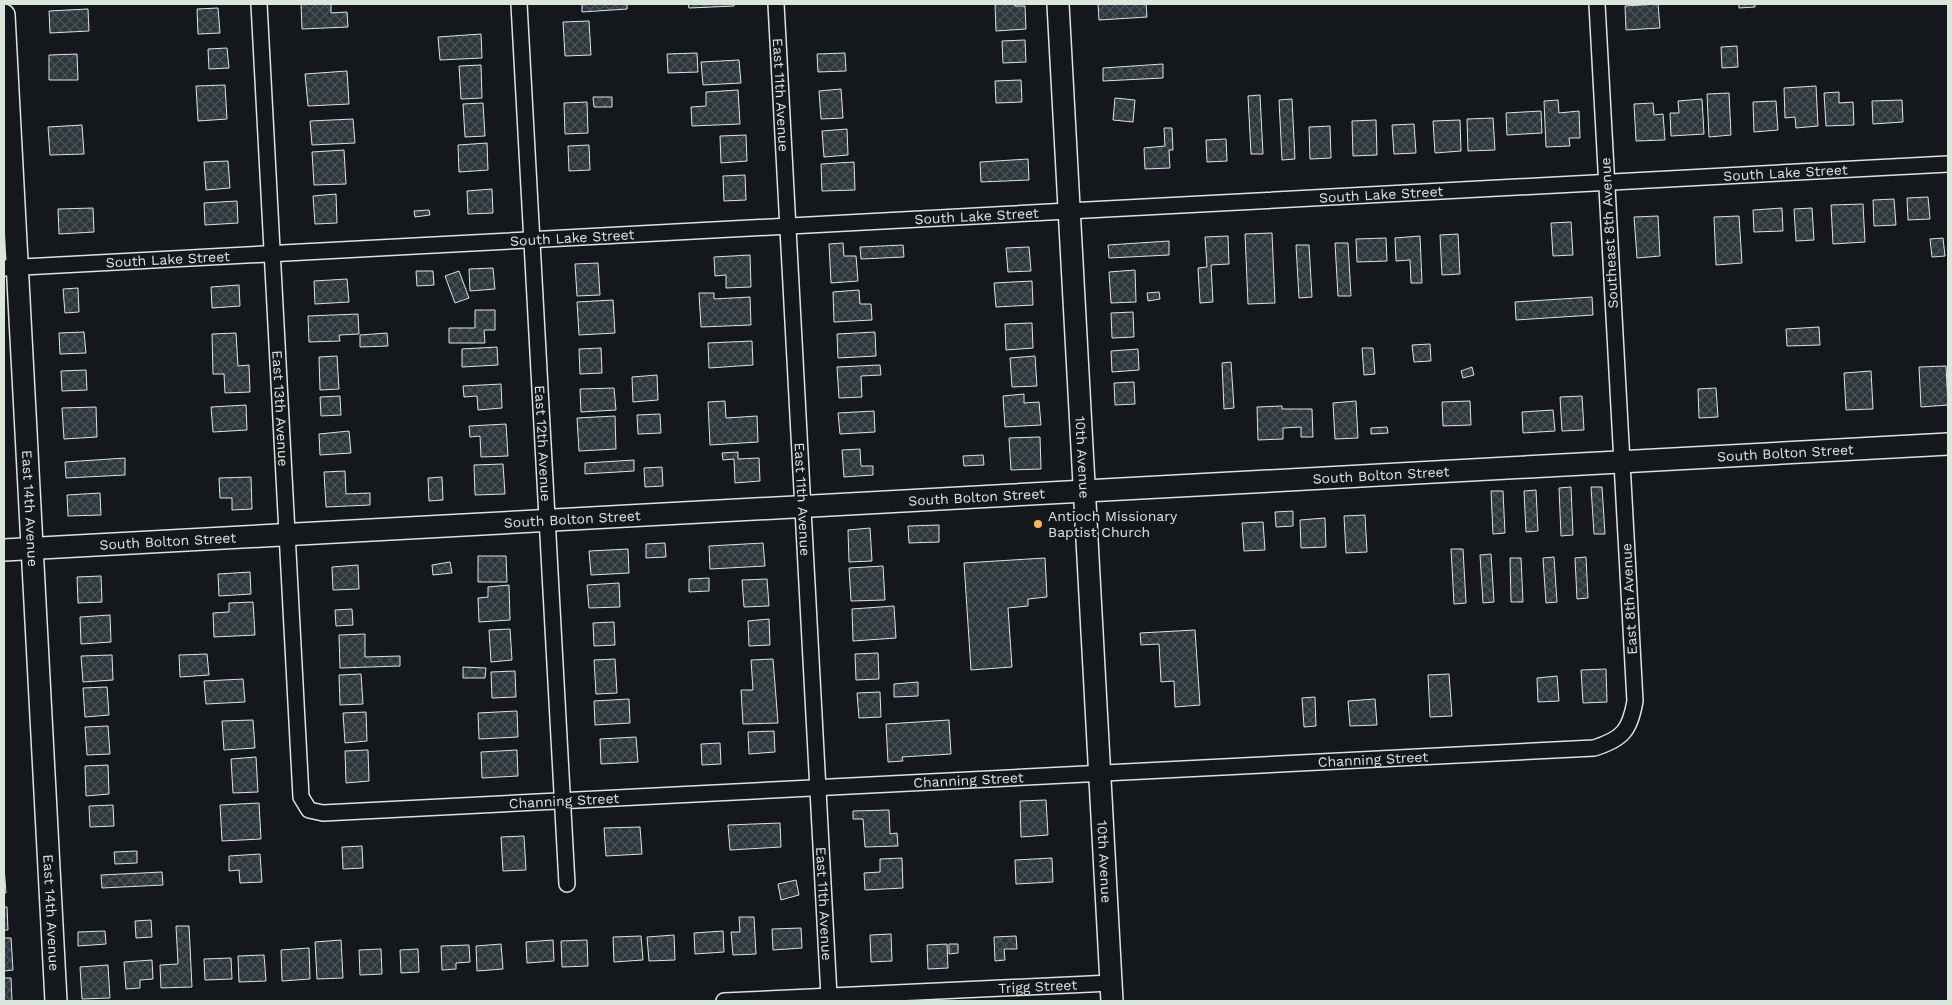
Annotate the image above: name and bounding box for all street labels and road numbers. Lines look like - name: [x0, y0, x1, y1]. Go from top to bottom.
- street label: East 11th Avenue: [770, 38, 792, 152]
- street label: Southeast 8th Avenue: [1597, 157, 1621, 309]
- street label: South Lake Street: [1723, 161, 1848, 184]
- street label: South Lake Street: [1318, 183, 1444, 206]
- street label: South Lake Street: [914, 205, 1039, 227]
- street label: South Lake Street: [510, 226, 635, 249]
- street label: South Lake Street: [105, 248, 230, 271]
- street label: East 13th Avenue: [269, 350, 291, 467]
- street label: East 12th Avenue: [532, 385, 554, 502]
- street label: 10th Avenue: [1072, 416, 1093, 499]
- street label: South Bolton Street: [1717, 441, 1854, 465]
- street label: East 11th Avenue: [791, 442, 813, 557]
- street label: East 14th Avenue: [19, 449, 41, 567]
- street label: South Bolton Street: [1312, 463, 1450, 487]
- street label: South Bolton Street: [908, 485, 1045, 509]
- street label: South Bolton Street: [503, 507, 641, 531]
- street label: South Bolton Street: [99, 529, 237, 553]
- street label: East 8th Avenue: [1618, 543, 1640, 655]
- street label: Channing Street: [1317, 748, 1429, 770]
- street label: Channing Street: [913, 769, 1024, 791]
- street label: Channing Street: [508, 790, 620, 811]
- street label: 10th Avenue: [1094, 820, 1115, 903]
- street label: East 11th Avenue: [813, 846, 835, 961]
- street label: East 14th Avenue: [40, 854, 62, 972]
- street label: Trigg Street: [998, 977, 1078, 996]

